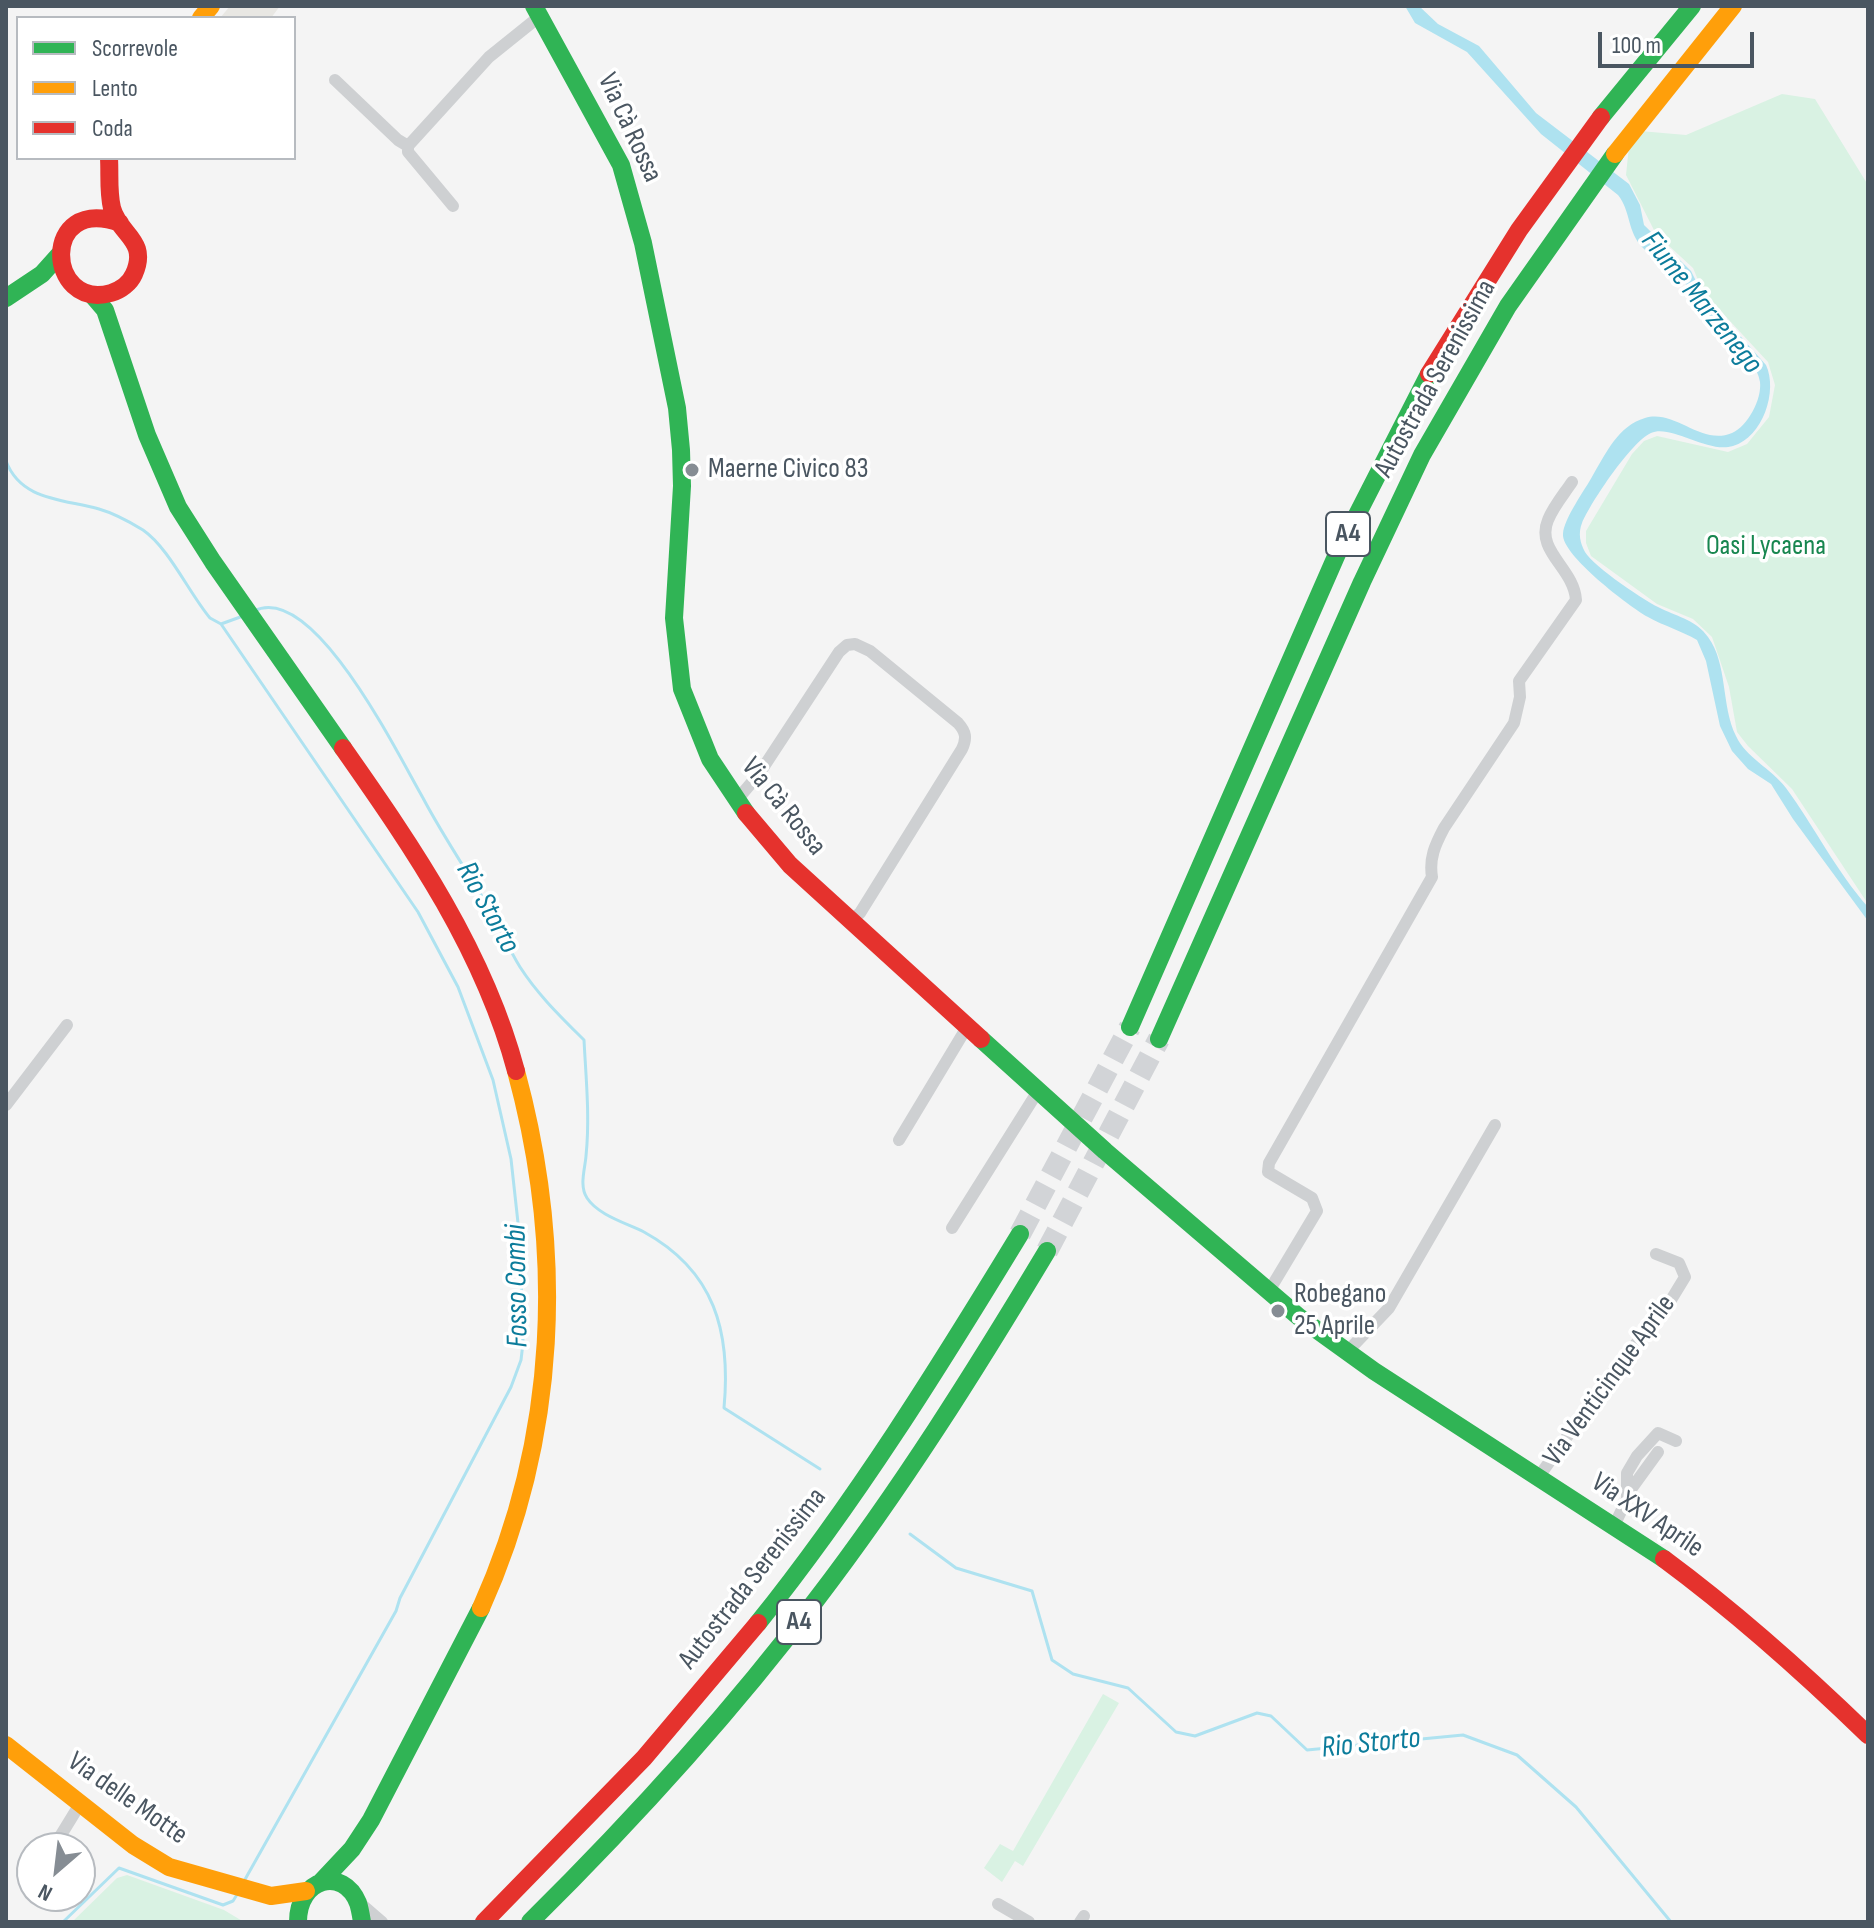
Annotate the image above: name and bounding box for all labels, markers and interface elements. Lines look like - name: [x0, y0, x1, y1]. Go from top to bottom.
- legend: [16, 16, 296, 160]
- scale bar: [1602, 16, 1758, 66]
- text: 100 m: [1612, 31, 1661, 60]
- text: Scorrevole: [92, 34, 178, 63]
- street label: Via Cà Rossa: [589, 68, 669, 188]
- text: Lento: [92, 74, 138, 103]
- text: Coda: [92, 114, 133, 143]
- water label: Fiume Marzenego: [1633, 224, 1769, 382]
- street label: Autostrada Serenissima: [1368, 274, 1504, 484]
- place label: Maerne Civico 83: [708, 453, 868, 487]
- marker: Maerne Civico 83: [683, 461, 701, 479]
- road number: A4: [1326, 512, 1370, 556]
- park label: Oasi Lycaena: [1706, 530, 1826, 564]
- street label: Via Cà Rossa: [733, 751, 833, 863]
- water label: Rio Storto: [447, 856, 527, 960]
- water label: Fosso Combi: [499, 1224, 537, 1348]
- place label: Robegano 25 Aprile: [1294, 1278, 1386, 1344]
- street label: Via Venticinque Aprile: [1537, 1289, 1683, 1473]
- marker: Robegano 25 Aprile: [1269, 1302, 1287, 1320]
- street label: Via XXV Aprile: [1585, 1466, 1709, 1566]
- street label: Autostrada Serenissima: [672, 1482, 834, 1676]
- road number: A4: [777, 1600, 821, 1644]
- water label: Rio Storto: [1320, 1721, 1422, 1767]
- street label: Via delle Motte: [61, 1746, 193, 1852]
- north arrow: [16, 1832, 96, 1912]
- text: N: [34, 1877, 57, 1907]

